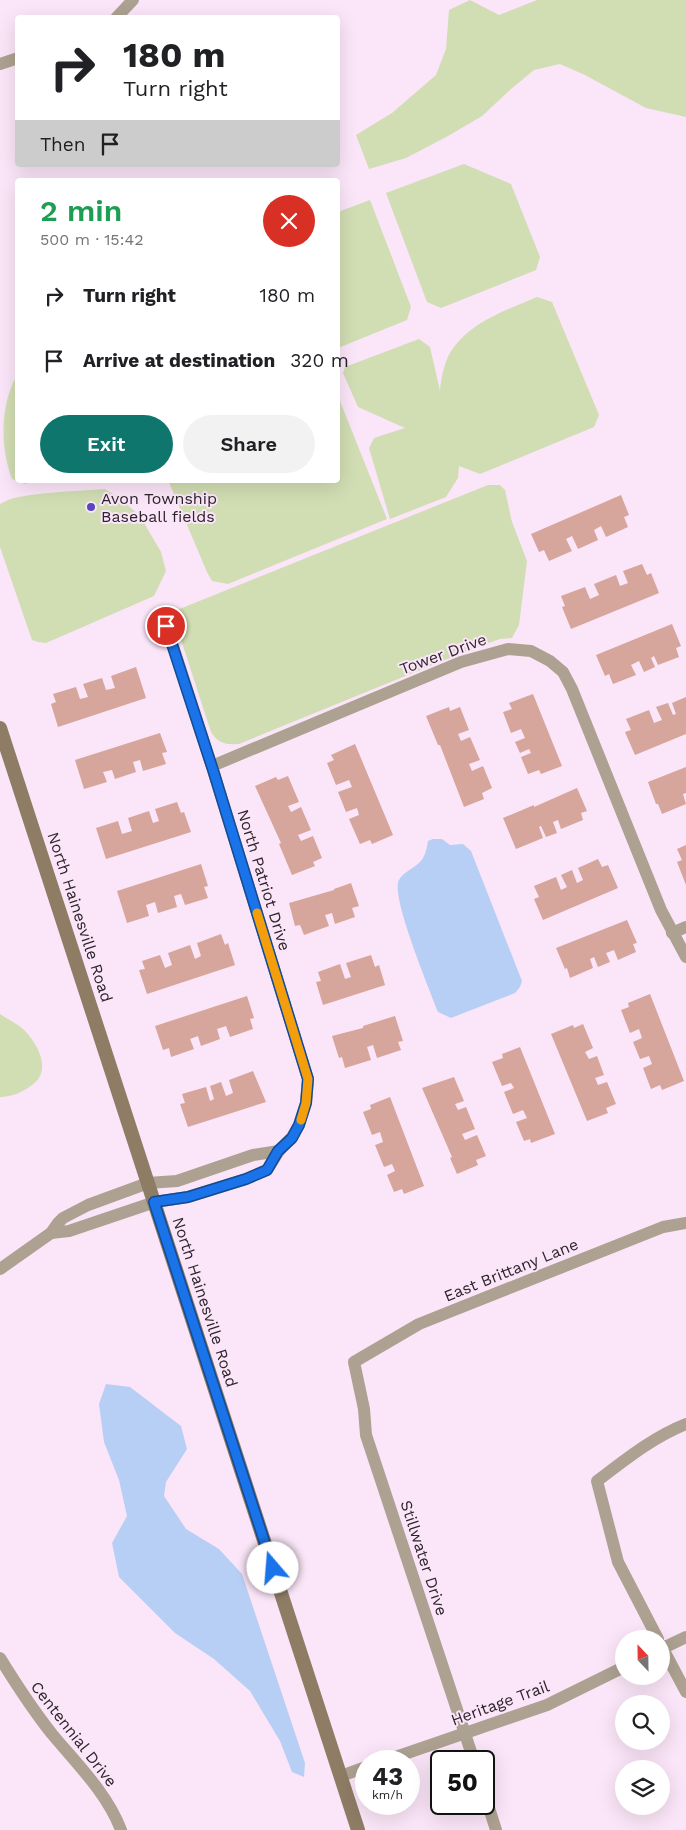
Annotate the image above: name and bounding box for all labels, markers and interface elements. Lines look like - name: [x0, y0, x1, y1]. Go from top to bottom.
- text: 180 m: [123, 34, 226, 76]
- icon: right: [40, 35, 105, 100]
- text: Turn right: [123, 76, 228, 101]
- icon: arrive: [96, 130, 124, 158]
- text: Then: [40, 133, 86, 156]
- text: 2 min: [40, 193, 122, 228]
- button: close: [263, 195, 315, 247]
- text: 500 m · 15:42: [40, 230, 144, 249]
- icon: right: [40, 282, 68, 310]
- text: Turn right: [83, 284, 176, 307]
- text: 180 m: [259, 284, 315, 307]
- icon: arrive: [40, 347, 68, 375]
- text: Arrive at destination: [83, 349, 275, 372]
- text: 320 m: [290, 349, 349, 372]
- button: Exit: [40, 415, 173, 473]
- button: Share: [183, 415, 315, 473]
- place label: Avon Township Baseball fields: [101, 489, 217, 526]
- marker: Avon Township Baseball fields: [85, 501, 97, 513]
- pin: [145, 605, 187, 647]
- icon: arrive: [152, 612, 180, 640]
- street label: Tower Drive: [397, 630, 489, 678]
- street label: North Patriot Drive: [233, 807, 295, 953]
- street label: North Hainesville Road: [43, 830, 117, 1004]
- street label: North Hainesville Road: [168, 1215, 242, 1389]
- street label: East Brittany Lane: [441, 1234, 581, 1306]
- street label: Stillwater Drive: [396, 1498, 452, 1618]
- position arrow: [246, 1541, 298, 1593]
- north arrow: [615, 1630, 670, 1685]
- map controls: [615, 1630, 670, 1815]
- street label: Heritage Trail: [448, 1676, 552, 1730]
- street label: Centennial Drive: [27, 1677, 121, 1791]
- button: search: [615, 1695, 670, 1750]
- speed limit sign: 50: [430, 1750, 495, 1815]
- button: layers: [615, 1760, 670, 1815]
- text: 43: [372, 1762, 403, 1791]
- text: km/h: [372, 1788, 403, 1802]

